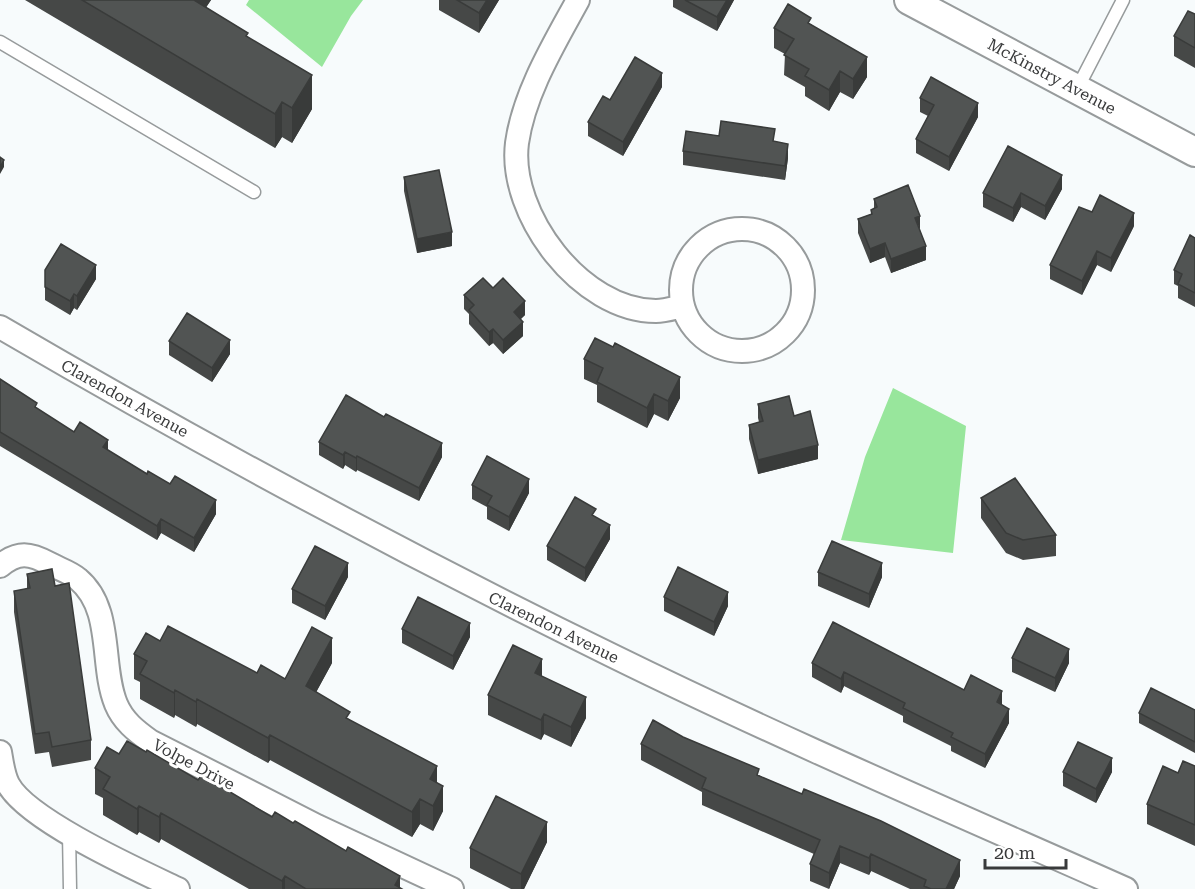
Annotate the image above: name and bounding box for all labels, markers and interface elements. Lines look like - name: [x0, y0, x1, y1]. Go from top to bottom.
- street label: McKinstry Avenue: [984, 35, 1119, 118]
- street label: Clarendon Avenue: [58, 356, 192, 441]
- street label: Clarendon Avenue: [486, 588, 622, 667]
- street label: Volpe Drive: [150, 735, 238, 794]
- scale bar: [985, 832, 1066, 870]
- text: 20 m: [994, 842, 1035, 863]

